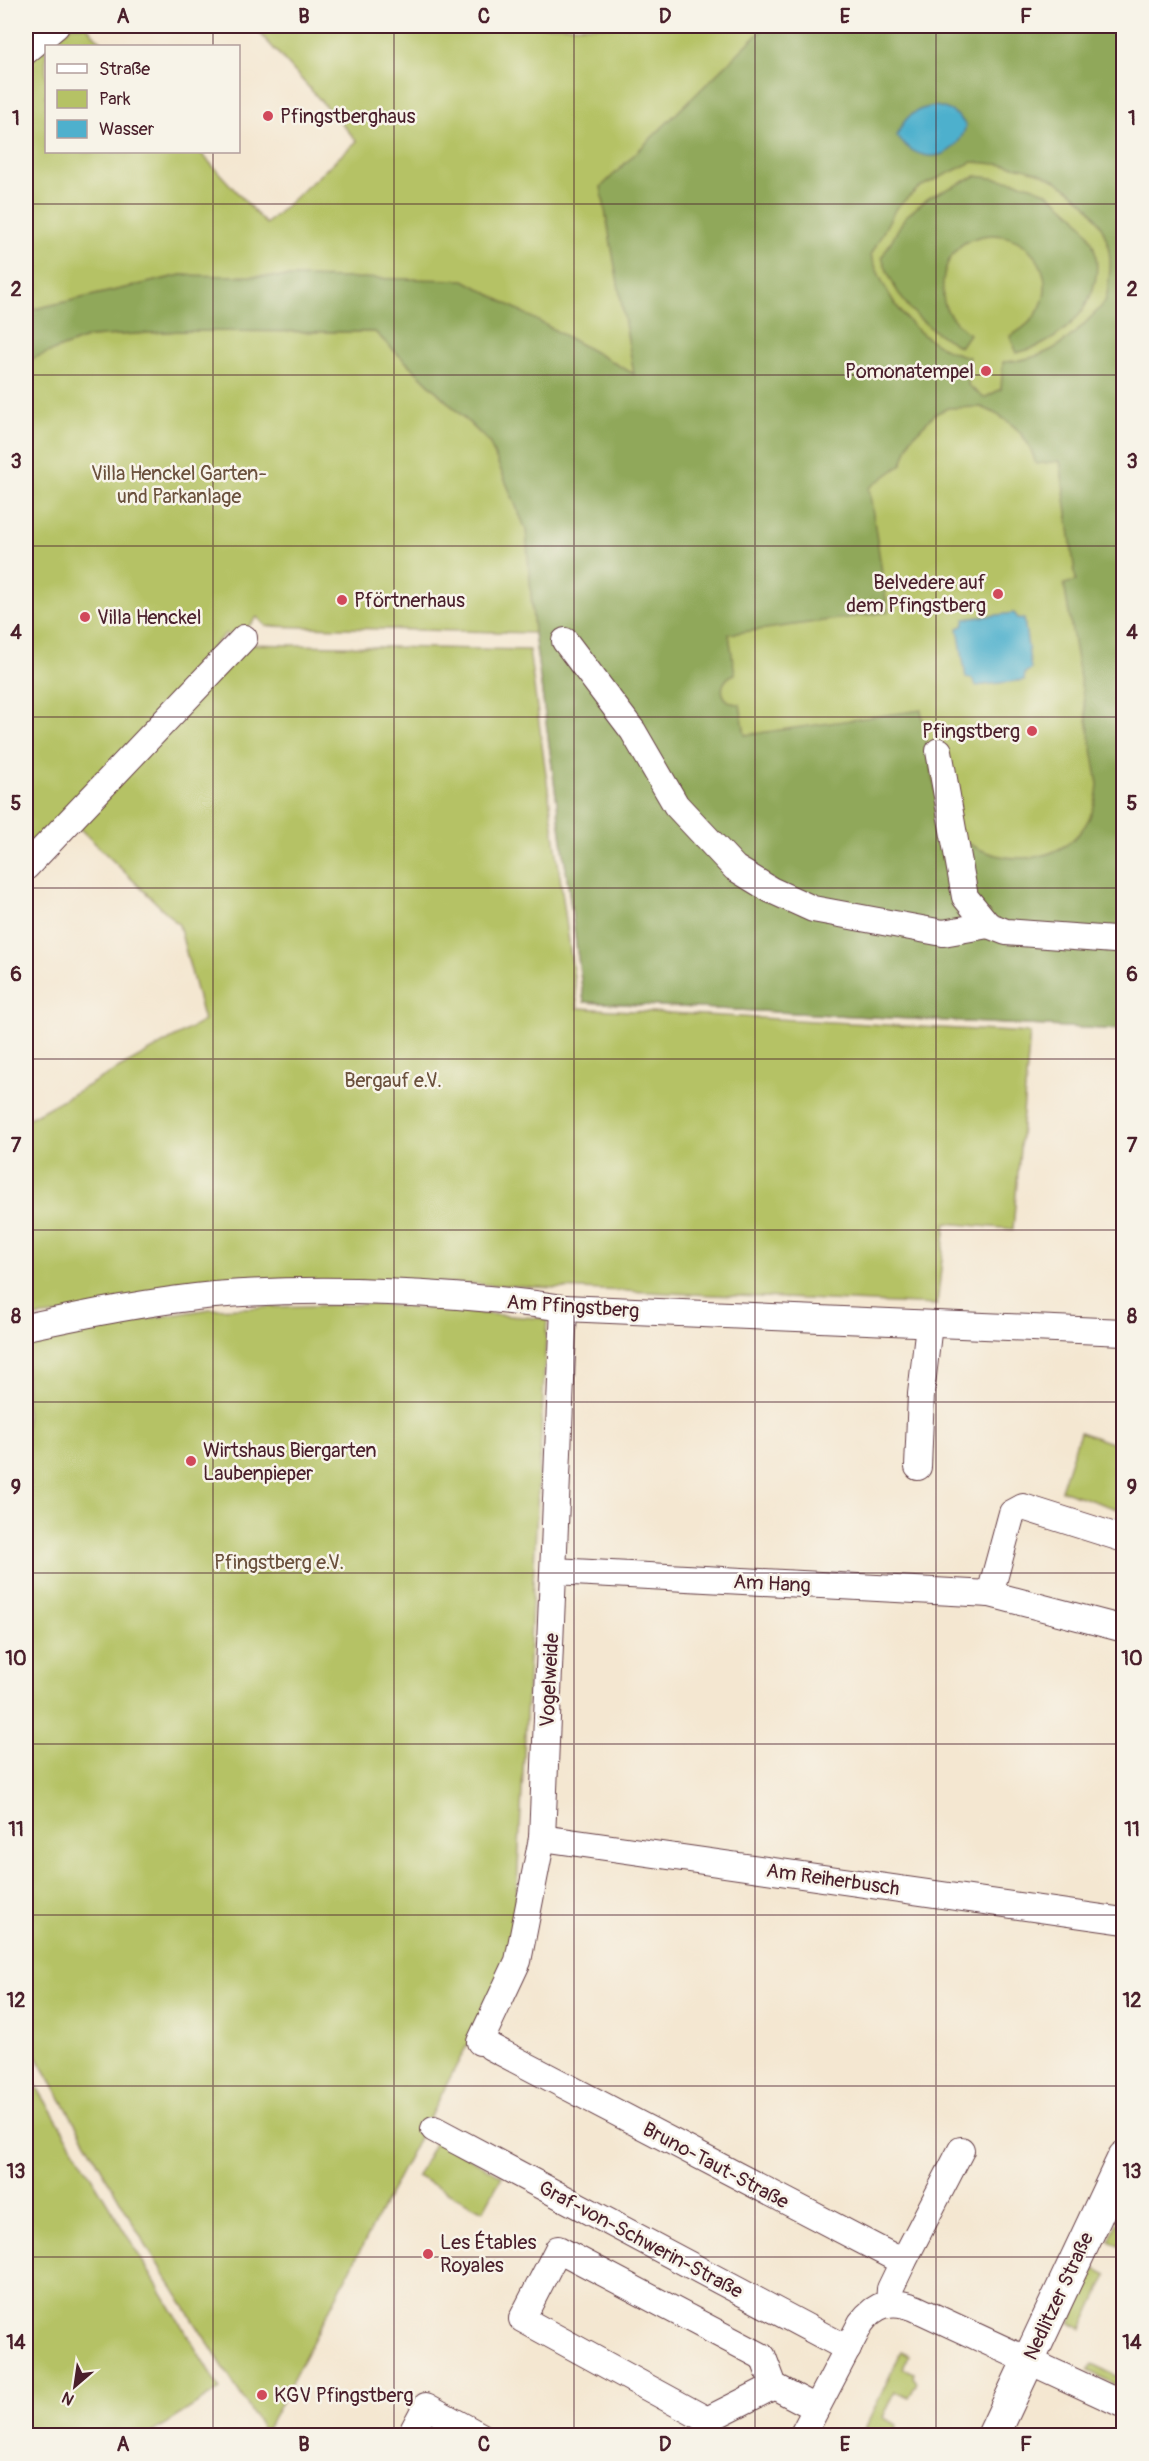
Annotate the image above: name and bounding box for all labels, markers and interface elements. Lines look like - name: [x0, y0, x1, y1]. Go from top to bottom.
- text: A: [117, 4, 130, 29]
- text: B: [298, 4, 310, 29]
- text: C: [478, 4, 490, 29]
- text: D: [659, 4, 672, 29]
- text: E: [840, 4, 851, 29]
- text: F: [1020, 4, 1032, 29]
- legend: [45, 45, 240, 153]
- text: Straße: [99, 58, 150, 81]
- text: Park: [99, 88, 131, 111]
- place label: Pfingstberghaus: [280, 104, 416, 129]
- text: 1: [12, 106, 20, 131]
- text: 1: [1128, 106, 1136, 131]
- marker: Pfingstberghaus: [261, 109, 275, 123]
- text: Wasser: [99, 118, 155, 141]
- text: 2: [10, 277, 22, 302]
- text: 2: [1126, 277, 1138, 302]
- place label: Pomonatempel: [845, 359, 974, 384]
- marker: Pomonatempel: [979, 364, 993, 378]
- text: 3: [10, 449, 22, 474]
- text: 3: [1126, 449, 1138, 474]
- park label: Villa Henckel Garten- und Parkanlage: [91, 461, 267, 509]
- place label: Belvedere auf dem Pfingstberg: [846, 570, 986, 618]
- marker: Belvedere auf dem Pfingstberg: [991, 587, 1005, 601]
- place label: Pförtnerhaus: [354, 588, 465, 613]
- marker: Pförtnerhaus: [335, 593, 349, 607]
- place label: Villa Henckel: [97, 605, 201, 630]
- marker: Villa Henckel: [78, 610, 92, 624]
- text: 4: [10, 620, 22, 645]
- text: 4: [1126, 620, 1138, 645]
- place label: Pfingstberg: [922, 719, 1020, 744]
- marker: Pfingstberg: [1025, 724, 1039, 738]
- text: 5: [11, 791, 22, 816]
- text: 5: [1127, 791, 1138, 816]
- text: 6: [10, 962, 22, 987]
- text: 6: [1126, 962, 1138, 987]
- park label: Bergauf e.V.: [344, 1068, 442, 1093]
- text: 7: [11, 1133, 22, 1158]
- text: 7: [1127, 1133, 1138, 1158]
- street label: Am Pfingstberg: [506, 1289, 640, 1324]
- text: 8: [11, 1304, 21, 1329]
- text: 8: [1127, 1304, 1137, 1329]
- place label: Wirtshaus Biergarten Laubenpieper: [203, 1438, 377, 1486]
- marker: Wirtshaus Biergarten Laubenpieper: [184, 1454, 198, 1468]
- text: 9: [11, 1475, 21, 1500]
- text: 9: [1127, 1475, 1137, 1500]
- park label: Pfingstberg e.V.: [214, 1550, 344, 1575]
- street label: Am Hang: [733, 1569, 811, 1598]
- street label: Vogelweide: [535, 1632, 564, 1728]
- text: 10: [5, 1646, 27, 1671]
- text: 10: [1121, 1646, 1143, 1671]
- text: 11: [8, 1817, 24, 1842]
- text: 11: [1124, 1817, 1140, 1842]
- street label: Am Reiherbusch: [765, 1858, 901, 1901]
- text: 12: [7, 1988, 26, 2013]
- text: 12: [1123, 1988, 1142, 2013]
- street label: Bruno-Taut-Straße: [638, 2116, 793, 2215]
- text: 13: [7, 2159, 25, 2184]
- text: 13: [1123, 2159, 1141, 2184]
- street label: Graf-von-Schwerin-Straße: [534, 2175, 747, 2304]
- street label: Nedlitzer Straße: [1018, 2228, 1099, 2364]
- place label: Les Étables Royales: [440, 2230, 536, 2278]
- marker: Les Étables Royales: [421, 2247, 435, 2261]
- text: 14: [6, 2330, 26, 2355]
- text: 14: [1122, 2330, 1142, 2355]
- north arrow: [45, 2356, 105, 2416]
- place label: KGV Pfingstberg: [274, 2383, 414, 2408]
- text: N: [58, 2387, 78, 2410]
- marker: KGV Pfingstberg: [255, 2388, 269, 2402]
- text: A: [117, 2432, 130, 2457]
- text: B: [298, 2432, 310, 2457]
- text: C: [478, 2432, 490, 2457]
- text: D: [659, 2432, 672, 2457]
- text: E: [840, 2432, 851, 2457]
- text: F: [1020, 2432, 1032, 2457]

